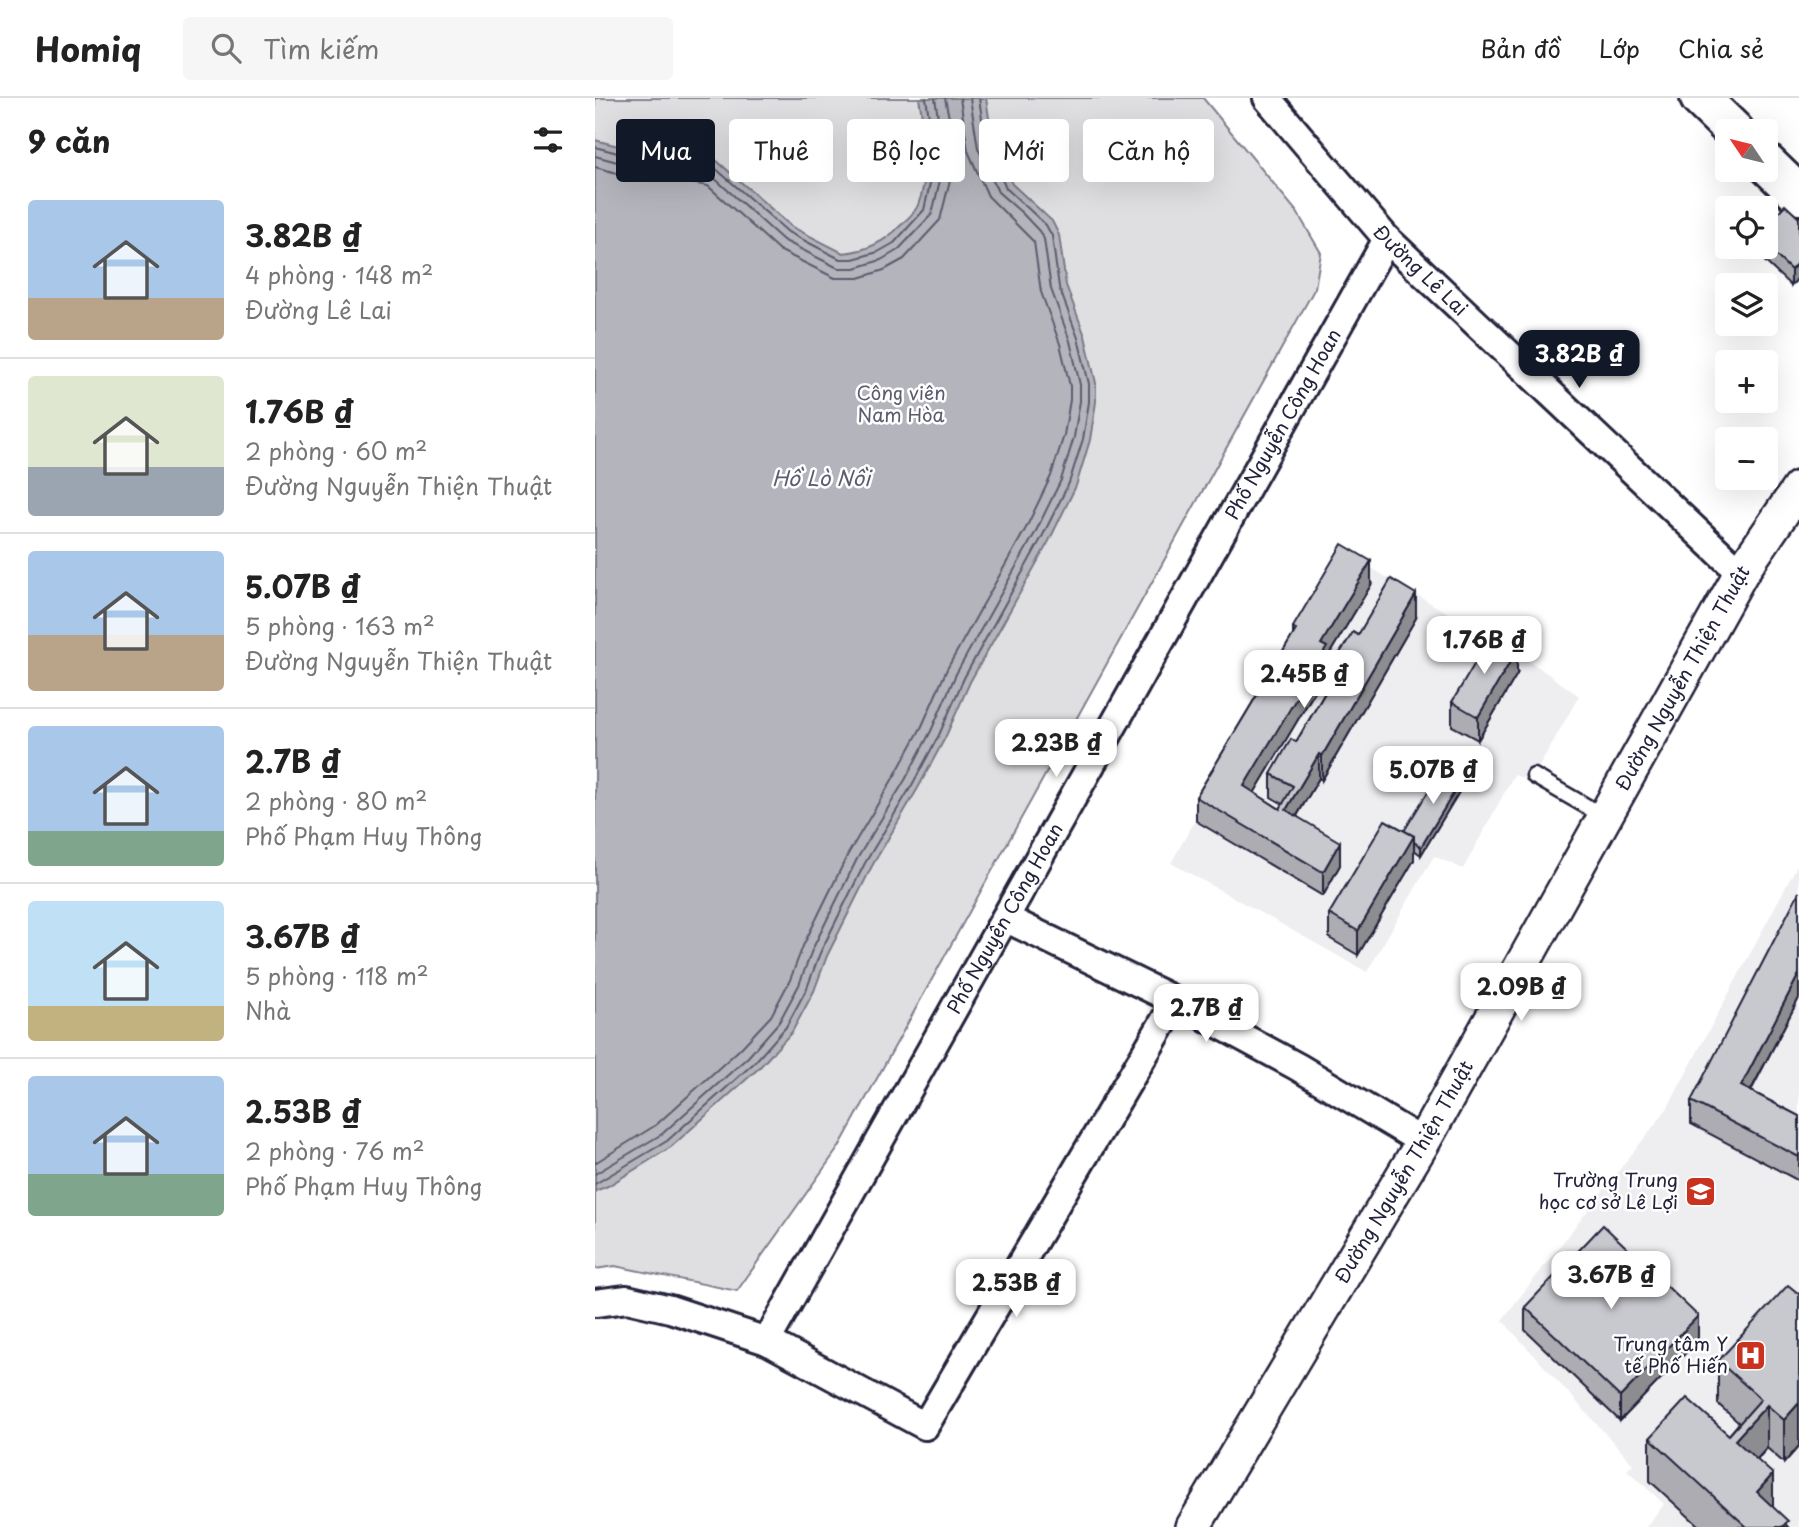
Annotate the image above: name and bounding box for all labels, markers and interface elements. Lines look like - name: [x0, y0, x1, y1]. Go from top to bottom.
- search box: [183, 17, 673, 80]
- text: Homiq: [35, 23, 141, 73]
- icon: search: [207, 29, 245, 67]
- text: Tìm kiếm: [263, 29, 380, 68]
- text: Bản đồ: [1480, 30, 1561, 66]
- text: Lớp: [1599, 30, 1640, 66]
- text: Chia sẻ: [1678, 30, 1764, 66]
- text: 9 căn: [28, 118, 111, 163]
- chip: Mua: [616, 119, 715, 182]
- chip: Thuê: [729, 119, 833, 182]
- chip: Bộ lọc: [847, 119, 965, 182]
- chip: Mới: [979, 119, 1069, 182]
- chip: Căn hộ: [1083, 119, 1214, 182]
- north arrow: [1715, 119, 1778, 182]
- map controls: [1715, 119, 1778, 490]
- icon: filters: [529, 121, 567, 159]
- button: locate: [1715, 196, 1778, 259]
- text: 3.82B ₫: [245, 212, 361, 257]
- street label: Đường Lê Lai: [1367, 218, 1475, 322]
- icon: home: [84, 228, 168, 312]
- text: 4 phòng · 148 m²: [245, 257, 433, 292]
- button: layers: [1715, 273, 1778, 336]
- text: Đường Lê Lai: [245, 292, 392, 327]
- street label: Phố Nguyễn Công Hoan: [1217, 323, 1347, 524]
- pin: 3.82B ₫: [1514, 330, 1644, 390]
- text: 3.82B ₫: [1535, 335, 1623, 370]
- button: +: [1715, 350, 1778, 413]
- park label: Công viên Nam Hòa: [856, 378, 946, 428]
- text: 1.76B ₫: [245, 388, 353, 433]
- icon: home: [84, 404, 168, 488]
- button: −: [1715, 427, 1778, 490]
- text: 2 phòng · 60 m²: [245, 433, 427, 468]
- water label: Hồ Lò Nồi: [772, 461, 873, 493]
- text: Đường Nguyễn Thiện Thuật: [245, 468, 552, 503]
- street label: Đường Nguyễn Thiện Thuật: [1607, 559, 1756, 795]
- text: 5.07B ₫: [245, 563, 360, 608]
- icon: home: [84, 579, 168, 663]
- text: 5 phòng · 163 m²: [245, 608, 435, 643]
- pin: 1.76B ₫: [1419, 616, 1549, 676]
- text: 1.76B ₫: [1443, 621, 1525, 656]
- text: Đường Nguyễn Thiện Thuật: [245, 643, 552, 678]
- pin: 2.45B ₫: [1239, 650, 1369, 710]
- text: 2.45B ₫: [1260, 655, 1348, 690]
- pin: 2.23B ₫: [991, 720, 1121, 779]
- text: 2.23B ₫: [1011, 724, 1101, 759]
- text: 2.7B ₫: [245, 738, 340, 783]
- pin: 5.07B ₫: [1368, 746, 1498, 806]
- text: 5.07B ₫: [1389, 751, 1477, 786]
- icon: home: [84, 754, 168, 838]
- text: 2 phòng · 80 m²: [245, 783, 427, 818]
- street label: Phố Nguyễn Công Hoan: [939, 817, 1069, 1018]
- text: Phố Phạm Huy Thông: [245, 818, 483, 853]
- text: 3.67B ₫: [245, 913, 359, 958]
- icon: home: [84, 929, 168, 1013]
- text: 5 phòng · 118 m²: [245, 958, 429, 993]
- pin: 2.09B ₫: [1456, 964, 1586, 1023]
- text: 2.09B ₫: [1476, 968, 1566, 1003]
- pin: 2.7B ₫: [1149, 984, 1263, 1044]
- text: 2.7B ₫: [1170, 989, 1242, 1024]
- text: Nhà: [245, 993, 290, 1028]
- street label: Đường Nguyễn Thiện Thuật: [1327, 1055, 1479, 1288]
- text: 2.53B ₫: [245, 1088, 360, 1133]
- icon: home: [84, 1104, 168, 1188]
- text: 2 phòng · 76 m²: [245, 1133, 425, 1168]
- place label: Trường Trung học cơ sở Lê Lợi: [1539, 1165, 1678, 1215]
- text: Phố Phạm Huy Thông: [245, 1168, 483, 1203]
- school or university icon: Trường Trung học cơ sở Lê Lợi: [1684, 1174, 1718, 1208]
- pin: 3.67B ₫: [1546, 1252, 1676, 1311]
- text: 3.67B ₫: [1567, 1256, 1655, 1291]
- pin: 2.53B ₫: [951, 1260, 1081, 1319]
- text: 2.53B ₫: [972, 1264, 1060, 1299]
- place label: Trung tâm Y tế Phố Hiến: [1613, 1329, 1728, 1379]
- hospital icon: Trung tâm Y tế Phố Hiến: [1734, 1338, 1768, 1372]

